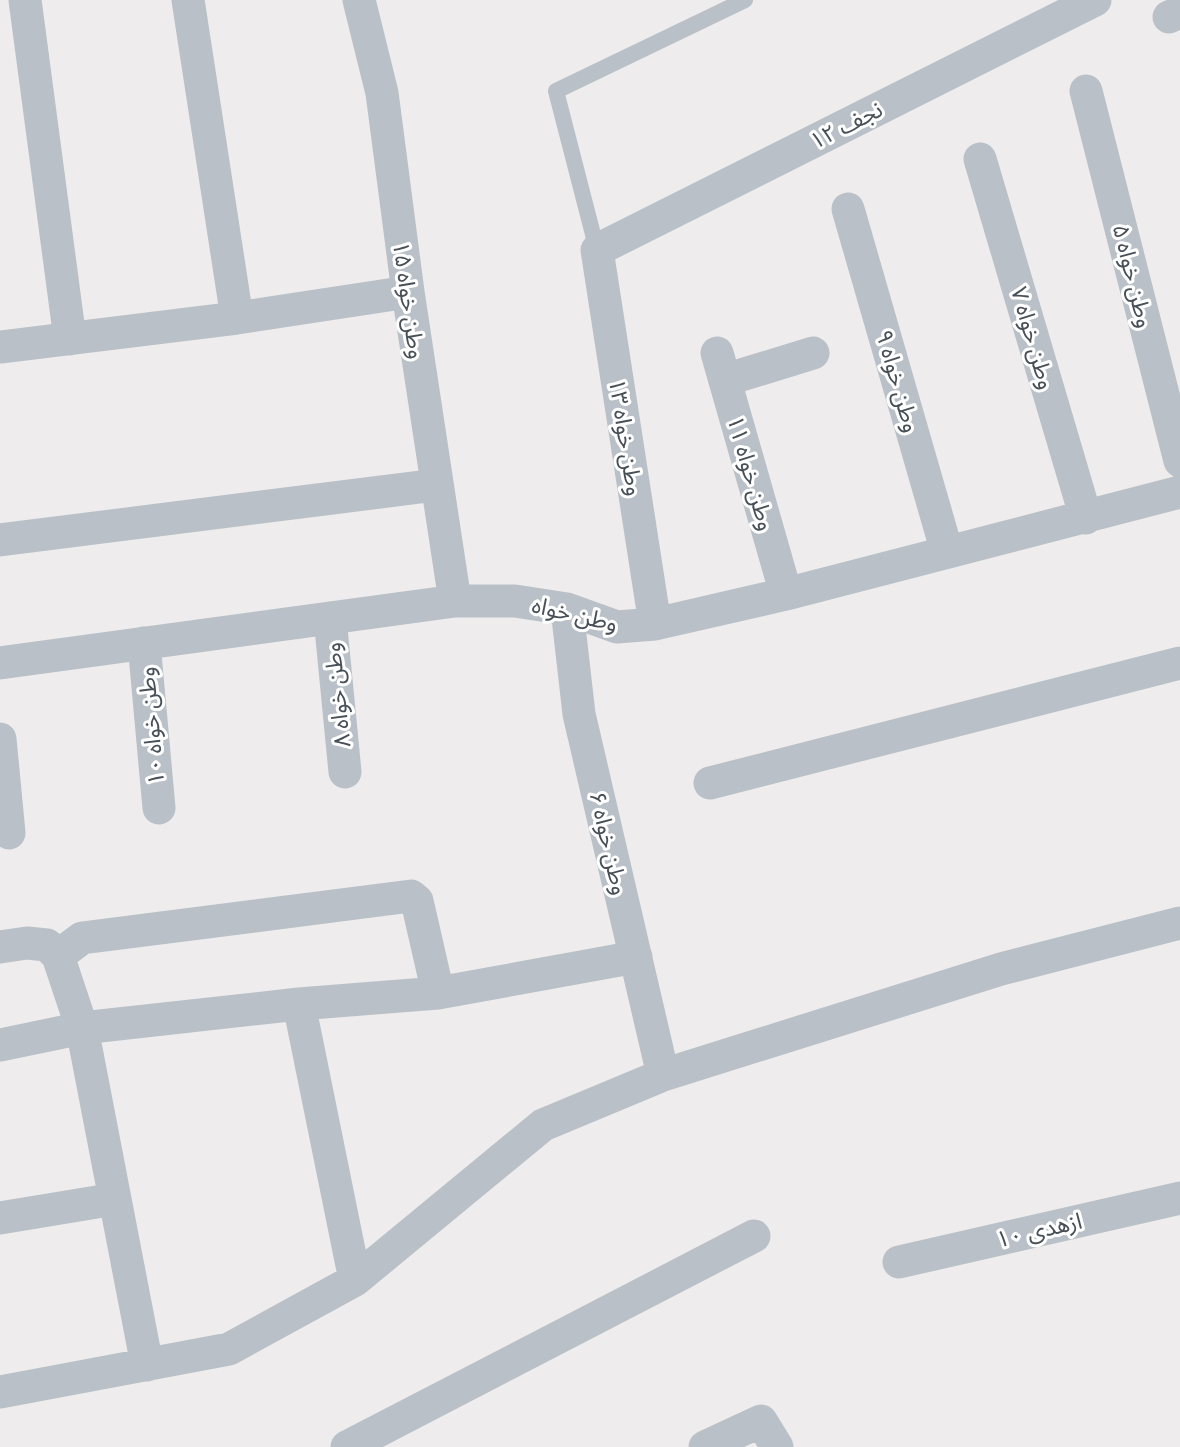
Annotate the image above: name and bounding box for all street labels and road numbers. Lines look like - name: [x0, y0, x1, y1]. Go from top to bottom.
- street label: نجف ۱۲: [804, 93, 887, 156]
- street label: وطن خواه ۵: [1106, 221, 1161, 331]
- street label: وطن خواه ۱۵: [386, 239, 433, 361]
- street label: وطن خواه ۷: [1004, 283, 1063, 393]
- street label: وطن خواه ۹: [869, 326, 928, 436]
- street label: وطن خواه ۱۳: [602, 376, 651, 498]
- street label: وطن خواه ۱۱: [720, 412, 783, 534]
- street label: وطن خواه: [529, 589, 621, 638]
- street label: وطن خواه ۸: [316, 641, 357, 749]
- street label: وطن خواه ۱۰: [130, 666, 171, 786]
- street label: وطن خواه ۶: [583, 788, 636, 898]
- street label: ازهدی ۱۰: [993, 1205, 1085, 1254]

